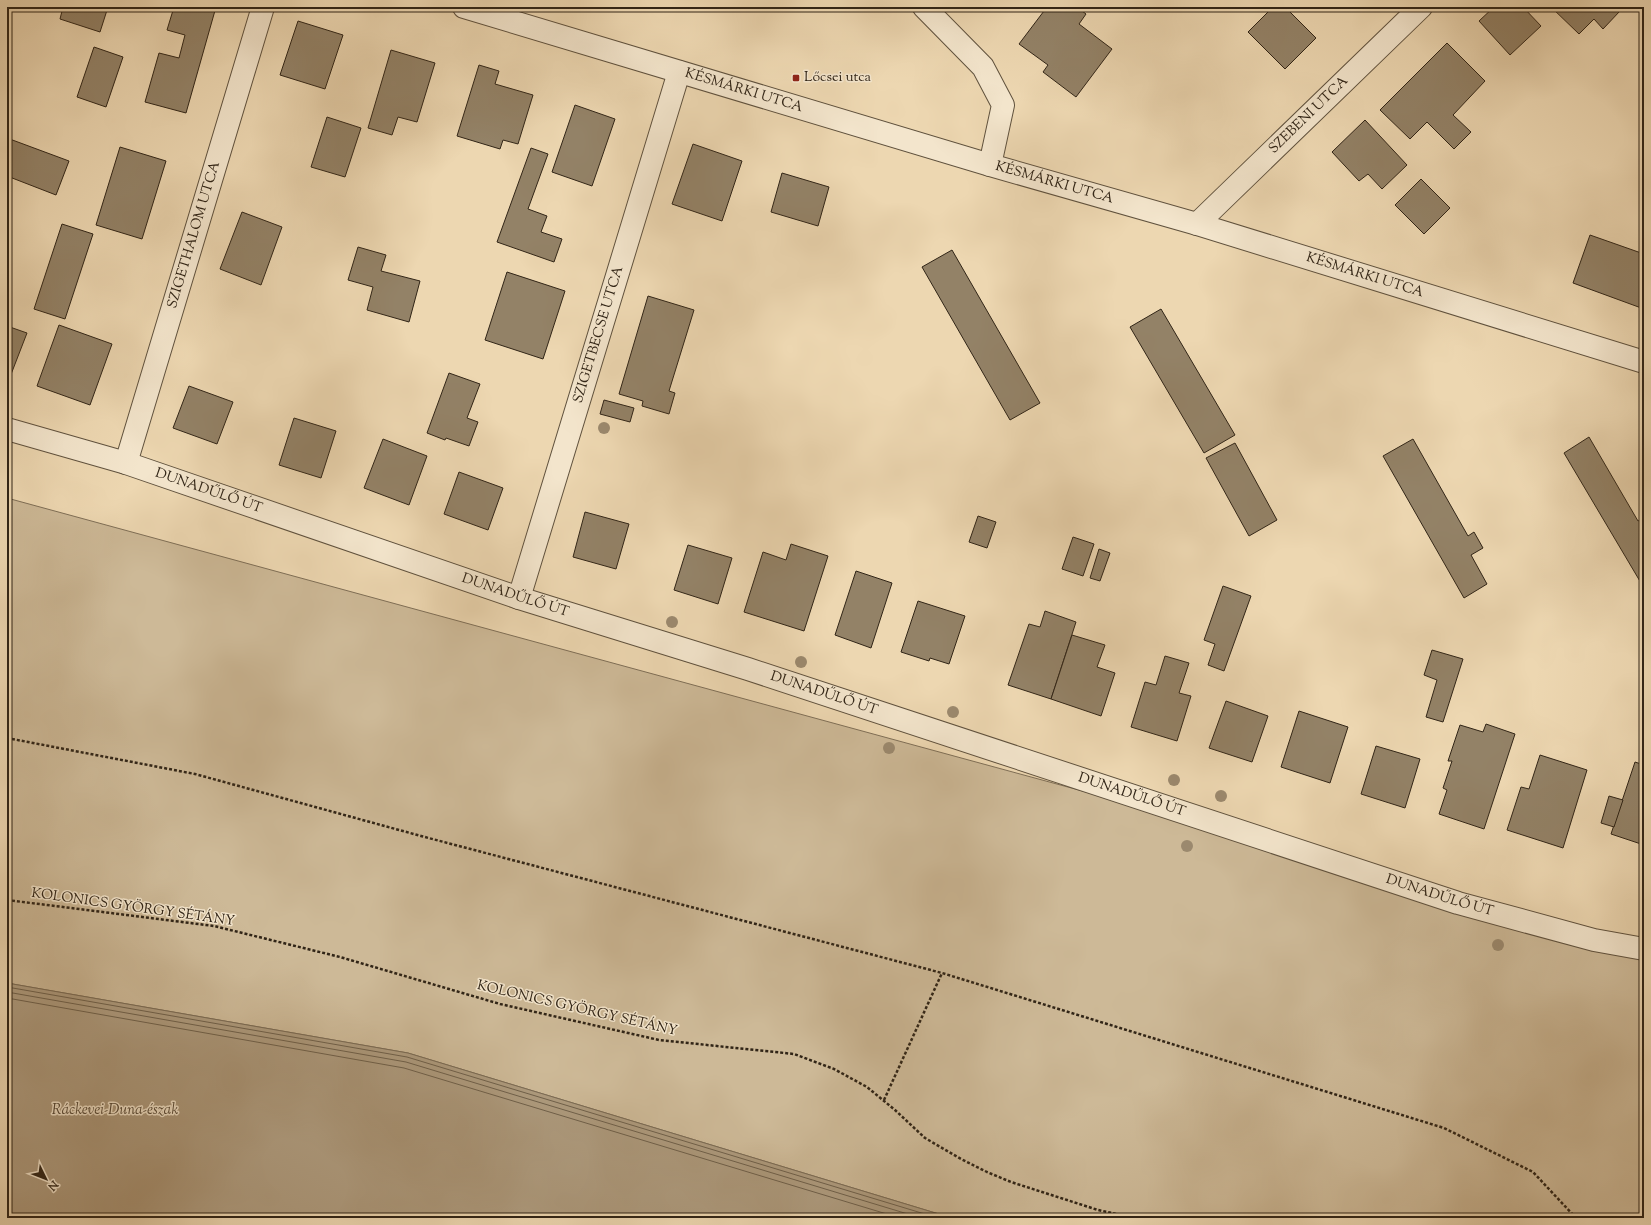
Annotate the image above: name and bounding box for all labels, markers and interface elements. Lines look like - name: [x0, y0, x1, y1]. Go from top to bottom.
- street label: KÉSMÁRKI UTCA: [682, 64, 806, 118]
- place label: Lőcsei utca: [804, 68, 872, 88]
- street label: SZEBENI UTCA: [1265, 72, 1354, 159]
- marker: Lőcsei utca: [791, 73, 801, 83]
- street label: KÉSMÁRKI UTCA: [993, 157, 1116, 210]
- street label: SZIGETHALOM UTCA: [163, 159, 226, 311]
- street label: KÉSMÁRKI UTCA: [1303, 248, 1427, 304]
- street label: SZIGETBECSE UTCA: [569, 263, 629, 406]
- street label: DUNADŰLŐ ÚT: [152, 464, 265, 519]
- street label: DUNADŰLŐ ÚT: [459, 569, 572, 623]
- street label: DUNADŰLŐ ÚT: [768, 667, 880, 721]
- street label: DUNADŰLŐ ÚT: [1075, 768, 1188, 823]
- street label: DUNADŰLŐ ÚT: [1383, 870, 1496, 922]
- street label: KOLONICS GYÖRGY SÉTÁNY: [30, 883, 236, 932]
- street label: KOLONICS GYÖRGY SÉTÁNY: [475, 975, 679, 1042]
- water label: Ráckevei-Duna-észak: [52, 1100, 178, 1121]
- north arrow: [26, 1159, 66, 1199]
- text: N: [44, 1176, 62, 1194]

